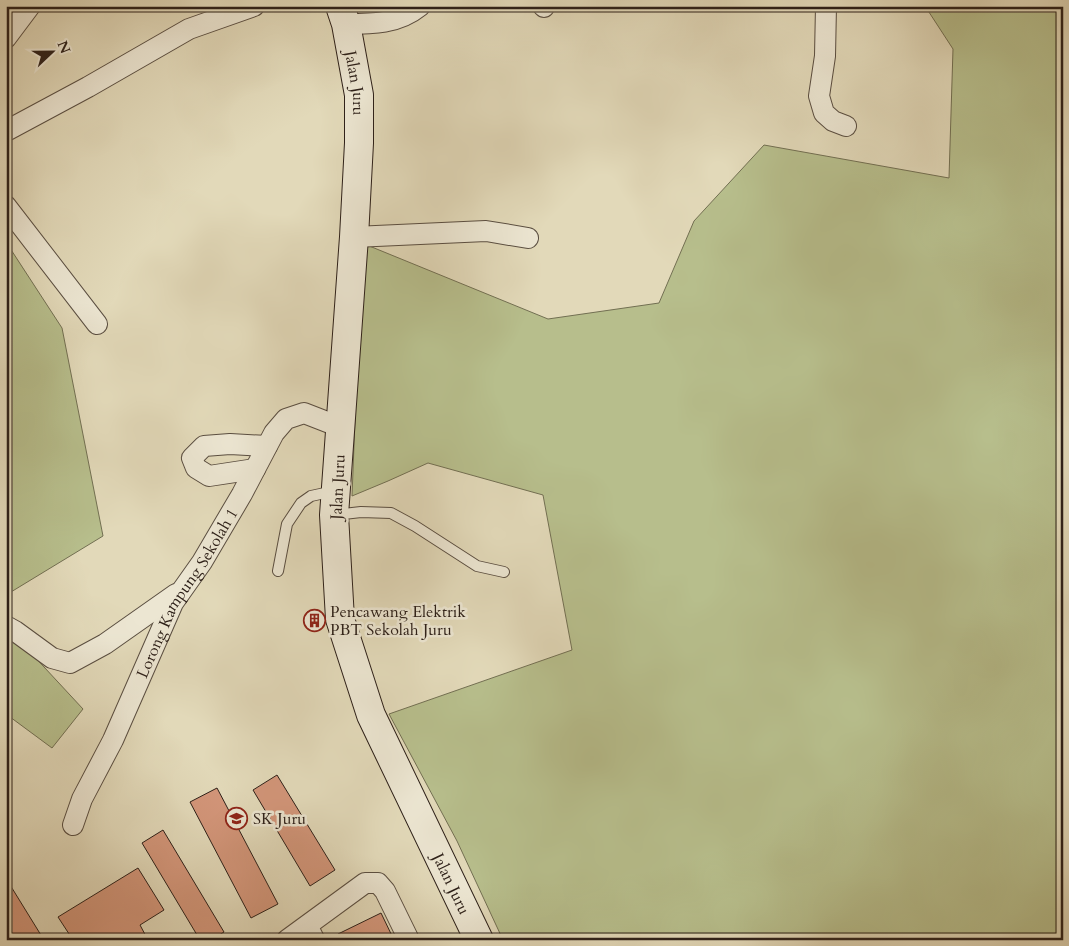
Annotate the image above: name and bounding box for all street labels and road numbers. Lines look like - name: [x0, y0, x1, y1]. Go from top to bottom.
- street label: Jalan Juru: [339, 47, 369, 116]
- street label: Jalan Juru: [325, 454, 351, 522]
- street label: Lorong Kampung Sekolah 1: [131, 504, 243, 682]
- street label: Jalan Juru: [426, 848, 475, 918]

